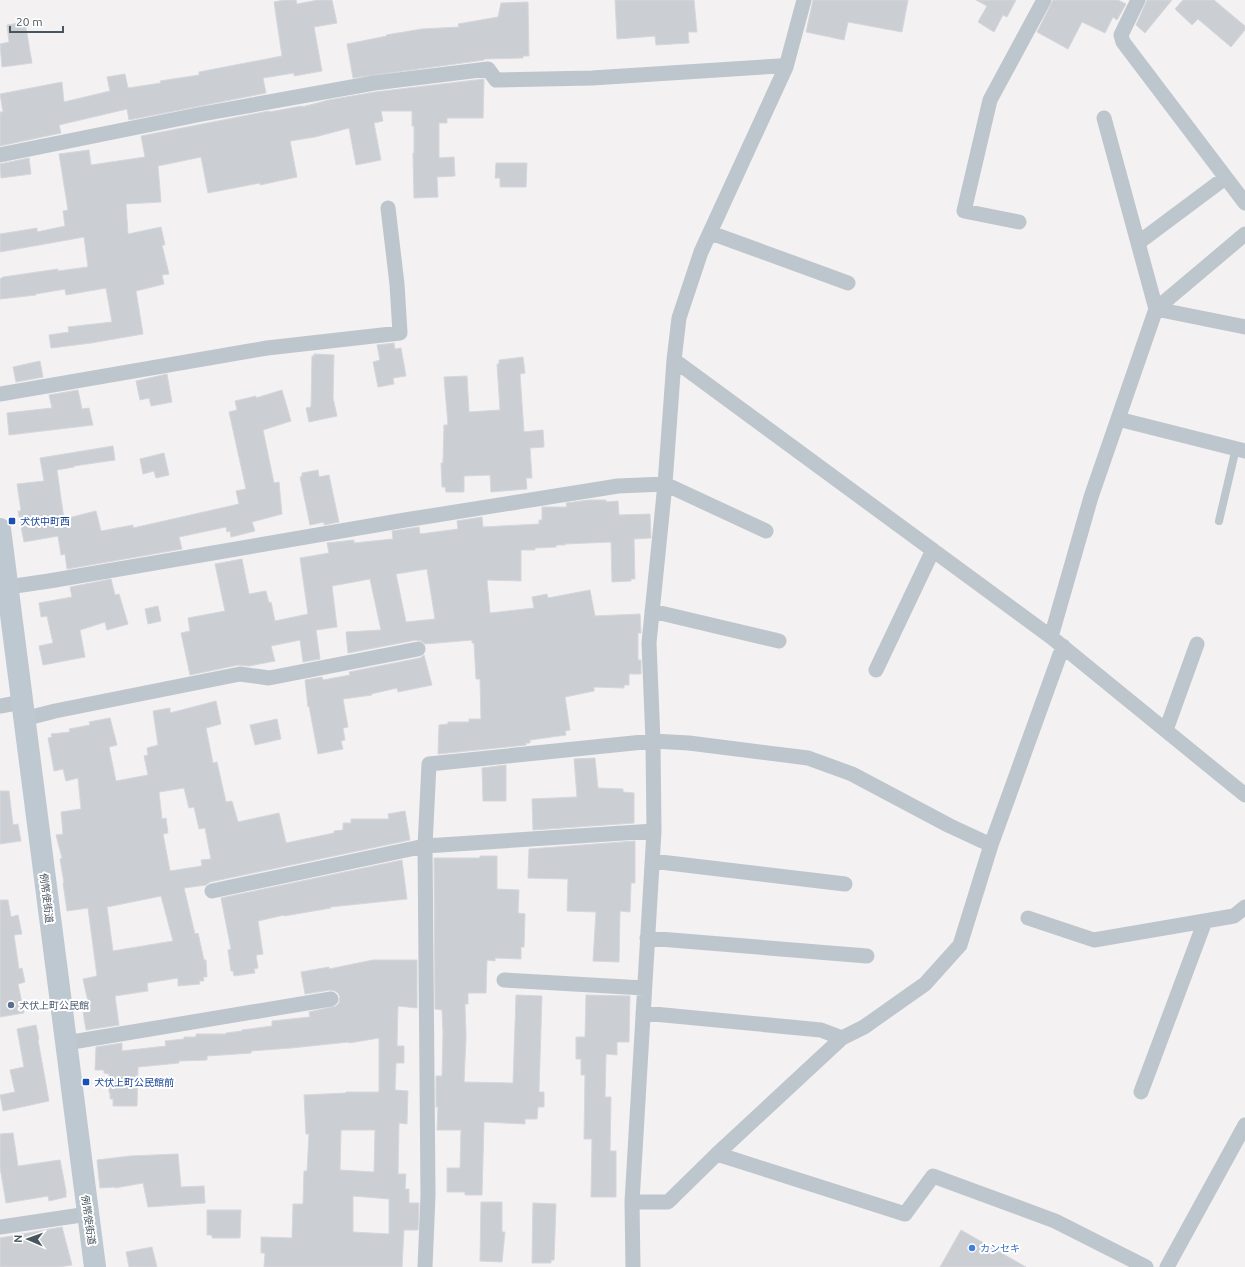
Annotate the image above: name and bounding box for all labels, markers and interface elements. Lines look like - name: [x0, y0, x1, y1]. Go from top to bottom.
- scale bar: [10, 8, 63, 34]
- text: 20 m: [16, 15, 43, 28]
- marker: 犬伏中町西: [7, 516, 17, 526]
- place label: 犬伏中町西: [20, 516, 70, 527]
- street label: 例幣使街道: [38, 872, 55, 924]
- marker: 犬伏上町公民館: [6, 1000, 16, 1010]
- place label: 犬伏上町公民館: [19, 1000, 89, 1011]
- marker: 犬伏上町公民館前: [81, 1077, 91, 1087]
- place label: 犬伏上町公民館前: [94, 1077, 174, 1088]
- street label: 例幣使街道: [79, 1194, 97, 1246]
- north arrow: [8, 1219, 48, 1259]
- text: N: [12, 1234, 24, 1243]
- marker: カンセキ: [967, 1243, 977, 1253]
- place label: カンセキ: [980, 1243, 1020, 1254]

